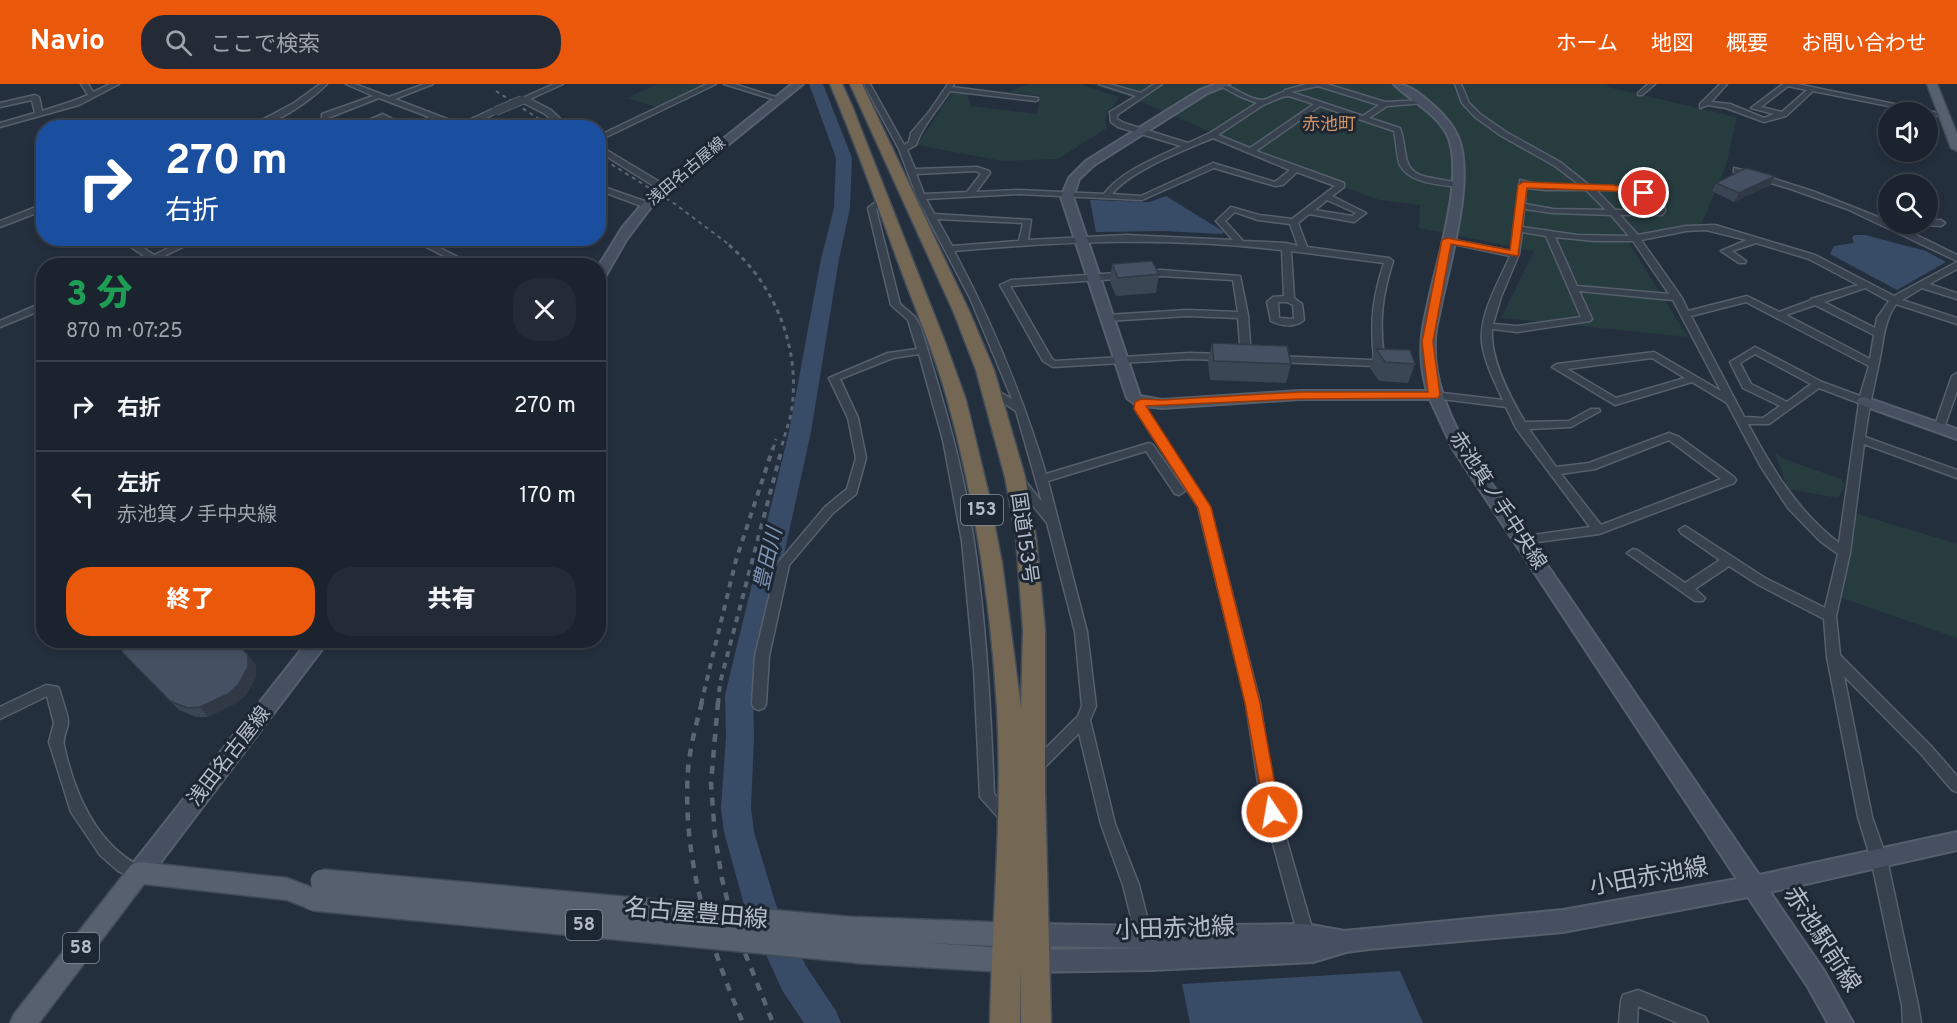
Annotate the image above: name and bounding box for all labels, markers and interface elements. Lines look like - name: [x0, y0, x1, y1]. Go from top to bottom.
- search box: [141, 15, 561, 69]
- text: Navio: [30, 24, 105, 60]
- icon: search: [162, 26, 195, 59]
- text: ホーム: [1556, 31, 1618, 58]
- text: 地図: [1651, 31, 1693, 58]
- text: 概要: [1726, 31, 1768, 58]
- text: お問い合わせ: [1801, 31, 1927, 58]
- text: ここで検索: [210, 32, 320, 59]
- map controls: [1878, 102, 1938, 234]
- button: sound: [1878, 102, 1938, 162]
- district label: 赤池町: [1302, 114, 1356, 137]
- street label: 浅田名古屋線: [644, 133, 730, 211]
- text: 270 m: [165, 136, 288, 189]
- icon: right: [66, 144, 144, 222]
- pin: [1618, 167, 1669, 218]
- button: search: [1878, 174, 1938, 234]
- icon: arrive: [1627, 176, 1660, 209]
- text: 右折: [165, 195, 219, 229]
- text: 3 分: [66, 273, 133, 319]
- button: close: [513, 278, 576, 341]
- text: 870 m · 07:25: [66, 319, 183, 345]
- icon: right: [66, 390, 99, 423]
- text: 270 m: [514, 393, 576, 420]
- text: 右折: [117, 396, 161, 423]
- street label: 赤池箕ノ手中央線: [1443, 427, 1551, 575]
- text: 左折: [117, 471, 161, 498]
- icon: left: [66, 480, 99, 513]
- text: 170 m: [519, 483, 576, 510]
- street label: 国道153号: [1004, 491, 1042, 585]
- road number: 153: [961, 495, 1003, 525]
- text: 赤池箕ノ手中央線: [117, 503, 277, 529]
- water label: 豊田川: [749, 523, 790, 593]
- button: 終了: [66, 567, 315, 636]
- button: 共有: [327, 567, 576, 636]
- street label: 浅田名古屋線: [183, 702, 277, 812]
- position arrow: [1240, 780, 1304, 844]
- street label: 小田赤池線: [1587, 853, 1711, 903]
- street label: 赤池駅前線: [1776, 882, 1866, 998]
- street label: 名古屋豊田線: [623, 894, 769, 936]
- road number: 58: [566, 910, 602, 940]
- street label: 小田赤池線: [1115, 913, 1235, 947]
- road number: 58: [63, 933, 99, 963]

